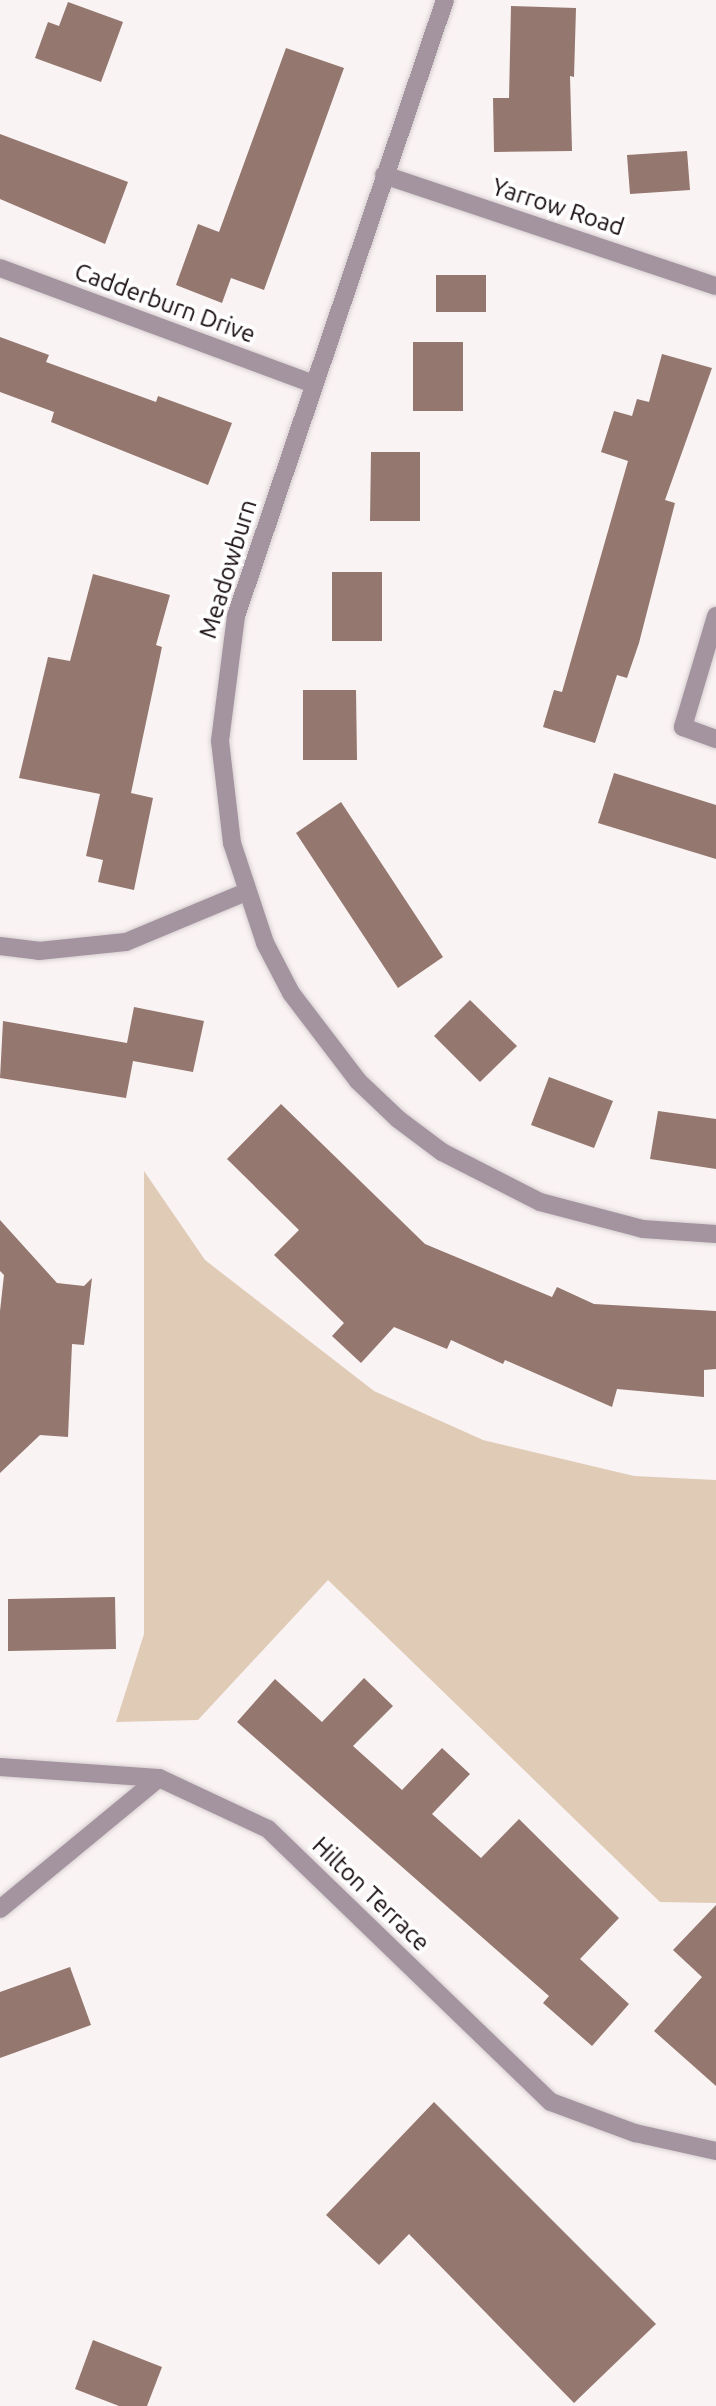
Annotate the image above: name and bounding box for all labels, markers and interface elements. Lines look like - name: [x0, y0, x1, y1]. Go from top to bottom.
- street label: Yarrow Road: [488, 172, 628, 242]
- street label: Cadderburn Drive: [71, 257, 259, 349]
- street label: Meadowburn: [193, 496, 263, 642]
- street label: Hilton Terrace: [306, 1831, 436, 1957]

